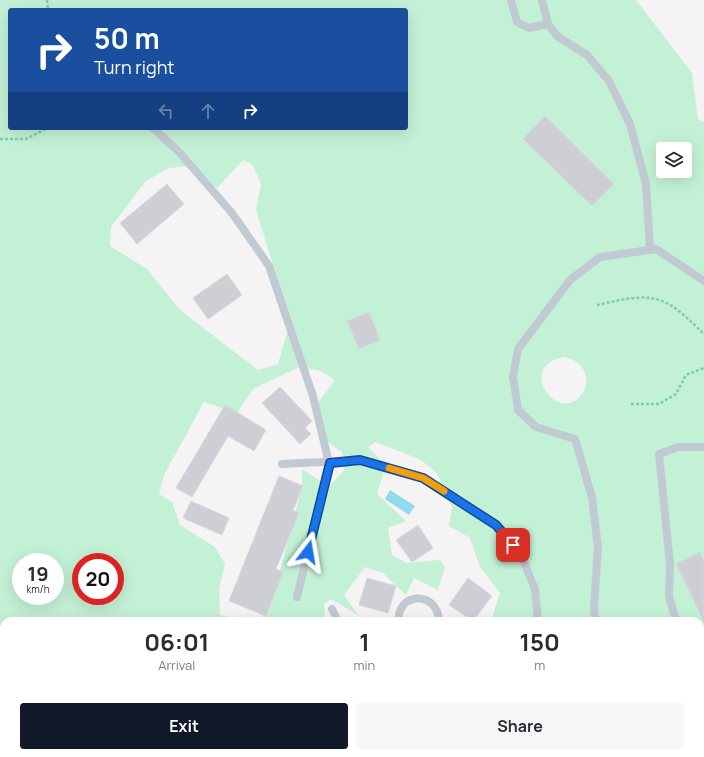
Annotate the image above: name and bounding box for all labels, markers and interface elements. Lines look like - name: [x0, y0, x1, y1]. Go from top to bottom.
- text: 50 m: [94, 19, 160, 57]
- icon: right: [28, 24, 80, 76]
- text: Turn right: [94, 55, 175, 79]
- icon: left: [155, 100, 177, 122]
- icon: ahead: [197, 100, 219, 122]
- icon: right: [239, 100, 261, 122]
- map controls: [656, 142, 692, 178]
- button: layers: [656, 142, 692, 178]
- pin: [496, 528, 530, 562]
- position arrow: [287, 531, 329, 573]
- icon: arrive: [502, 534, 524, 556]
- speed limit sign: 20: [72, 553, 124, 605]
- text: 19: [27, 560, 49, 587]
- text: km/h: [26, 582, 50, 596]
- text: 06:01: [144, 625, 209, 658]
- text: 1: [359, 625, 370, 658]
- text: 150: [519, 625, 560, 658]
- text: Arrival: [158, 656, 195, 674]
- text: min: [354, 656, 375, 674]
- text: m: [534, 656, 545, 674]
- button: Exit: [20, 703, 348, 749]
- button: Share: [356, 703, 684, 749]

